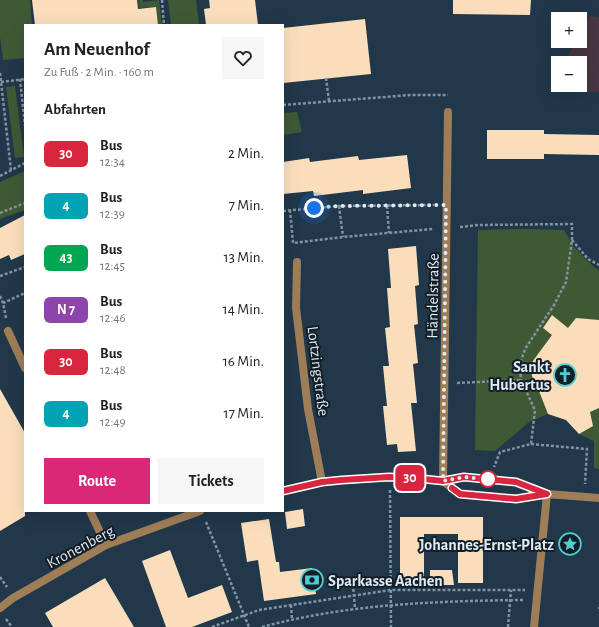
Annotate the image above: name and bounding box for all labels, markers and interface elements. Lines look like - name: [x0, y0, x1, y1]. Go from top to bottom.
- map controls: [551, 12, 587, 92]
- button: +: [551, 12, 587, 48]
- button: heart: [222, 37, 264, 79]
- text: Am Neuenhof: [44, 40, 150, 59]
- button: −: [551, 56, 587, 92]
- text: Zu Fuß · 2 Min. · 160 m: [44, 66, 154, 79]
- text: Abfahrten: [44, 102, 106, 117]
- text: Bus: [100, 138, 122, 153]
- text: 2 Min.: [228, 146, 264, 161]
- text: 30: [59, 147, 73, 161]
- text: 12:34: [100, 156, 125, 169]
- text: Bus: [100, 190, 122, 205]
- text: 7 Min.: [229, 198, 264, 213]
- your location: [304, 198, 324, 218]
- text: 4: [62, 199, 70, 213]
- text: 12:39: [100, 208, 125, 221]
- text: Bus: [100, 242, 122, 257]
- text: 13 Min.: [224, 250, 264, 265]
- text: 43: [59, 251, 73, 265]
- street label: Händelstraße: [424, 253, 442, 339]
- text: 12:45: [100, 260, 125, 273]
- text: Bus: [100, 294, 122, 309]
- text: 14 Min.: [223, 302, 264, 317]
- text: N 7: [57, 303, 75, 317]
- text: 12:46: [100, 312, 126, 325]
- street label: Lortzingstraße: [305, 325, 331, 417]
- text: Bus: [100, 346, 122, 361]
- text: 16 Min.: [223, 354, 264, 369]
- text: 30: [59, 355, 73, 369]
- place label: Sankt Hubertus: [489, 359, 551, 393]
- church icon: Sankt Hubertus: [552, 362, 578, 388]
- text: 12:48: [100, 364, 126, 377]
- text: Bus: [100, 398, 122, 413]
- text: 17 Min.: [223, 406, 264, 421]
- text: 4: [62, 407, 70, 421]
- text: 12:49: [100, 416, 126, 429]
- button: Route: [44, 458, 150, 504]
- button: Tickets: [158, 458, 264, 504]
- line badge: 30: [392, 465, 428, 491]
- unlabelled marker: [479, 470, 497, 488]
- text: 30: [403, 471, 417, 485]
- street label: Kronenberg: [44, 522, 117, 571]
- place icon: Johannes-Ernst-Platz: [557, 531, 583, 557]
- place label: Johannes-Ernst-Platz: [419, 537, 554, 553]
- bank icon: Sparkasse Aachen: [299, 567, 325, 593]
- place label: Sparkasse Aachen: [328, 573, 443, 589]

